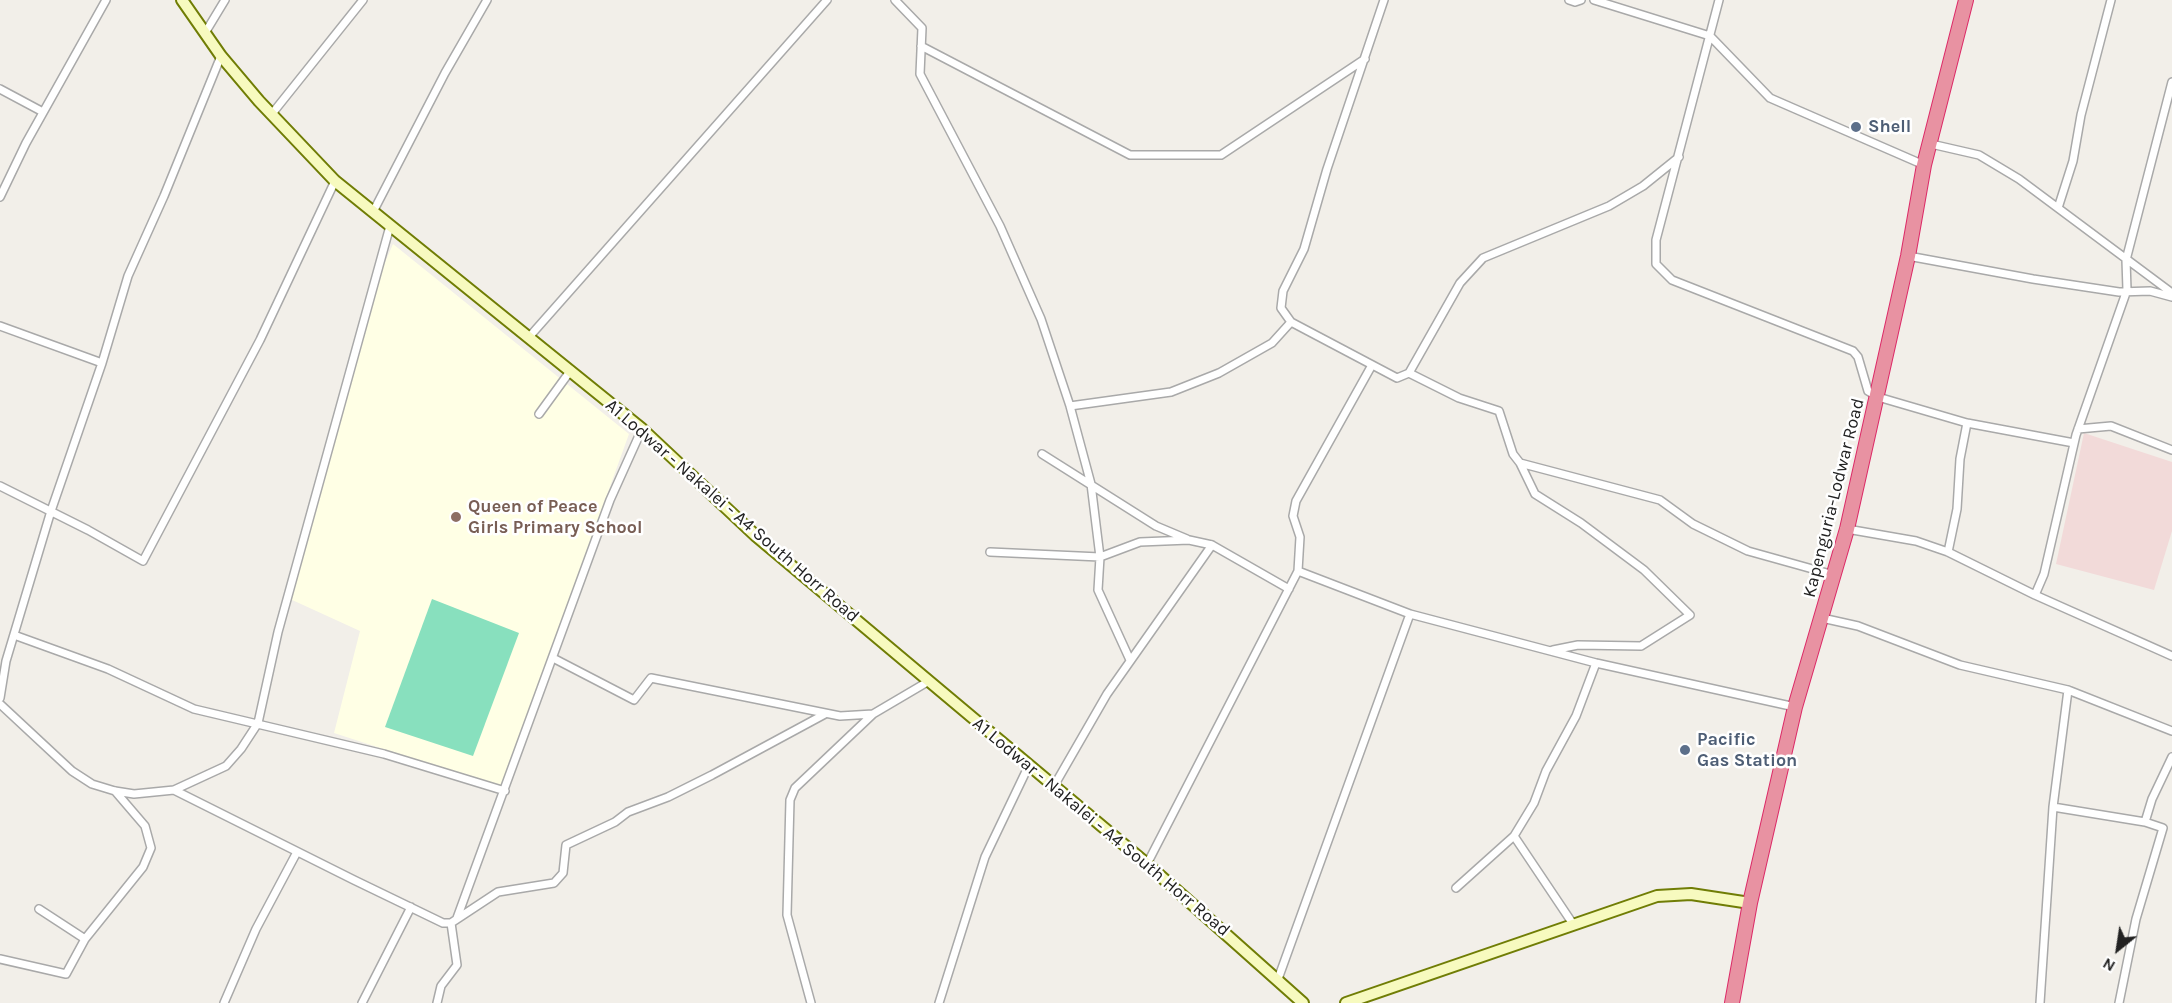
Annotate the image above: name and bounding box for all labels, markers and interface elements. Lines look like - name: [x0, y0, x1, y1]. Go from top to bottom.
- place label: Shell: [1868, 116, 1911, 138]
- marker: Shell: [1849, 120, 1863, 134]
- street label: A1 Lodwar - Nakalei - A4 South Horr Road: [601, 395, 863, 627]
- street label: Kapenguria-Lodwar Road: [1799, 396, 1869, 600]
- place label: Queen of Peace Girls Primary School: [468, 496, 642, 538]
- marker: Queen of Peace Girls Primary School: [449, 510, 463, 524]
- street label: A1 Lodwar - Nakalei - A4 South Horr Road: [968, 713, 1234, 941]
- place label: Pacific Gas Station: [1697, 729, 1797, 771]
- marker: Pacific Gas Station: [1678, 743, 1692, 757]
- north arrow: [2088, 919, 2148, 979]
- text: N: [2099, 954, 2118, 976]

